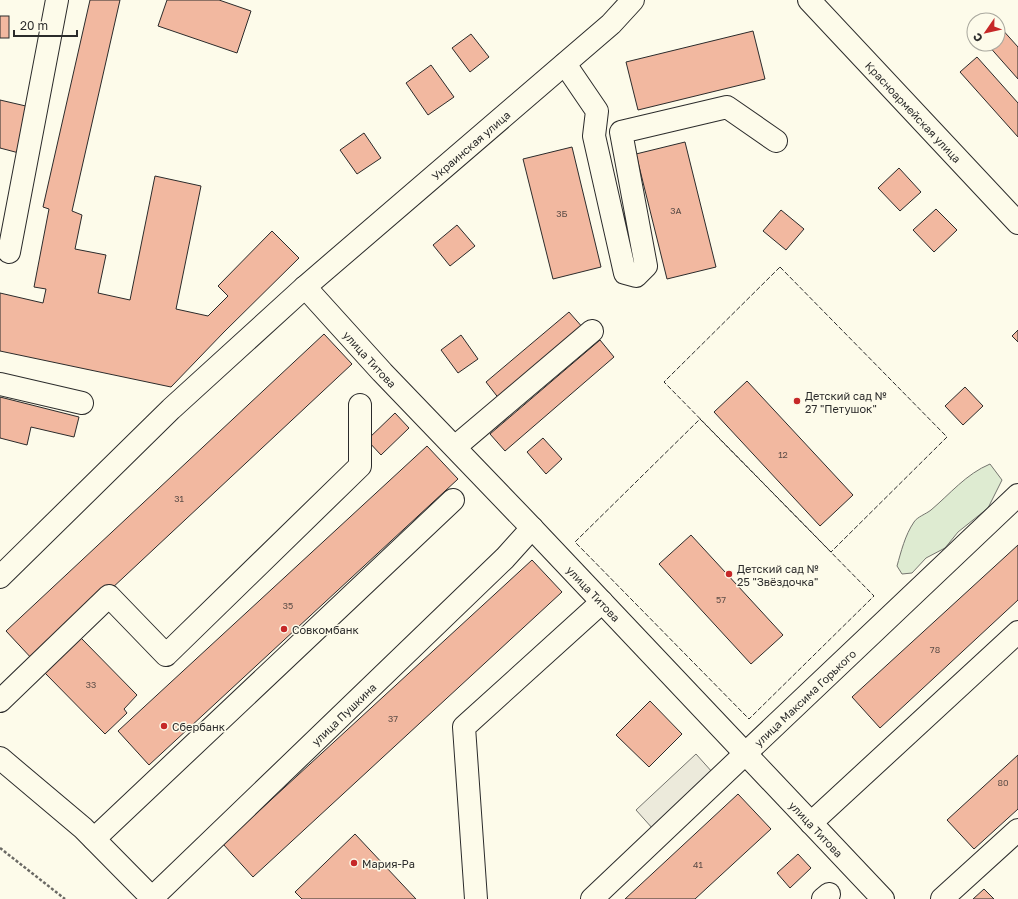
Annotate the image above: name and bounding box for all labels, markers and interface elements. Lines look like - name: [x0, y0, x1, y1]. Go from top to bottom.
- scale bar: [14, 12, 77, 38]
- north arrow: [966, 12, 1006, 52]
- text: 20 m: [20, 18, 48, 33]
- text: С: [970, 31, 985, 45]
- street label: Красноармейская улица: [863, 58, 964, 165]
- street label: Украинская улица: [428, 108, 512, 182]
- house number: 3А: [670, 205, 682, 216]
- house number: 3Б: [556, 208, 568, 219]
- street label: улица Титова: [341, 328, 399, 390]
- place label: Детский сад № 27 "Петушок": [805, 389, 887, 415]
- marker: Детский сад № 27 "Петушок": [792, 396, 802, 406]
- house number: 12: [778, 449, 788, 460]
- house number: 31: [174, 493, 184, 504]
- place label: Детский сад № 25 "Звёздочка": [737, 562, 819, 588]
- street label: улица Титова: [564, 563, 623, 624]
- marker: Детский сад № 25 "Звёздочка": [724, 569, 734, 579]
- house number: 57: [716, 594, 726, 605]
- house number: 35: [283, 600, 293, 611]
- place label: Совкомбанк: [292, 623, 359, 636]
- marker: Совкомбанк: [279, 624, 289, 634]
- house number: 78: [930, 644, 940, 655]
- street label: улица Максима Горького: [751, 646, 858, 748]
- house number: 33: [86, 679, 96, 690]
- street label: улица Пушкина: [308, 680, 378, 748]
- house number: 37: [388, 713, 398, 724]
- place label: Сбербанк: [172, 720, 226, 733]
- marker: Сбербанк: [159, 721, 169, 731]
- house number: 80: [997, 777, 1009, 788]
- street label: улица Титова: [787, 798, 846, 859]
- place label: Мария-Ра: [362, 857, 415, 870]
- marker: Мария-Ра: [349, 858, 359, 868]
- house number: 41: [693, 859, 704, 870]

